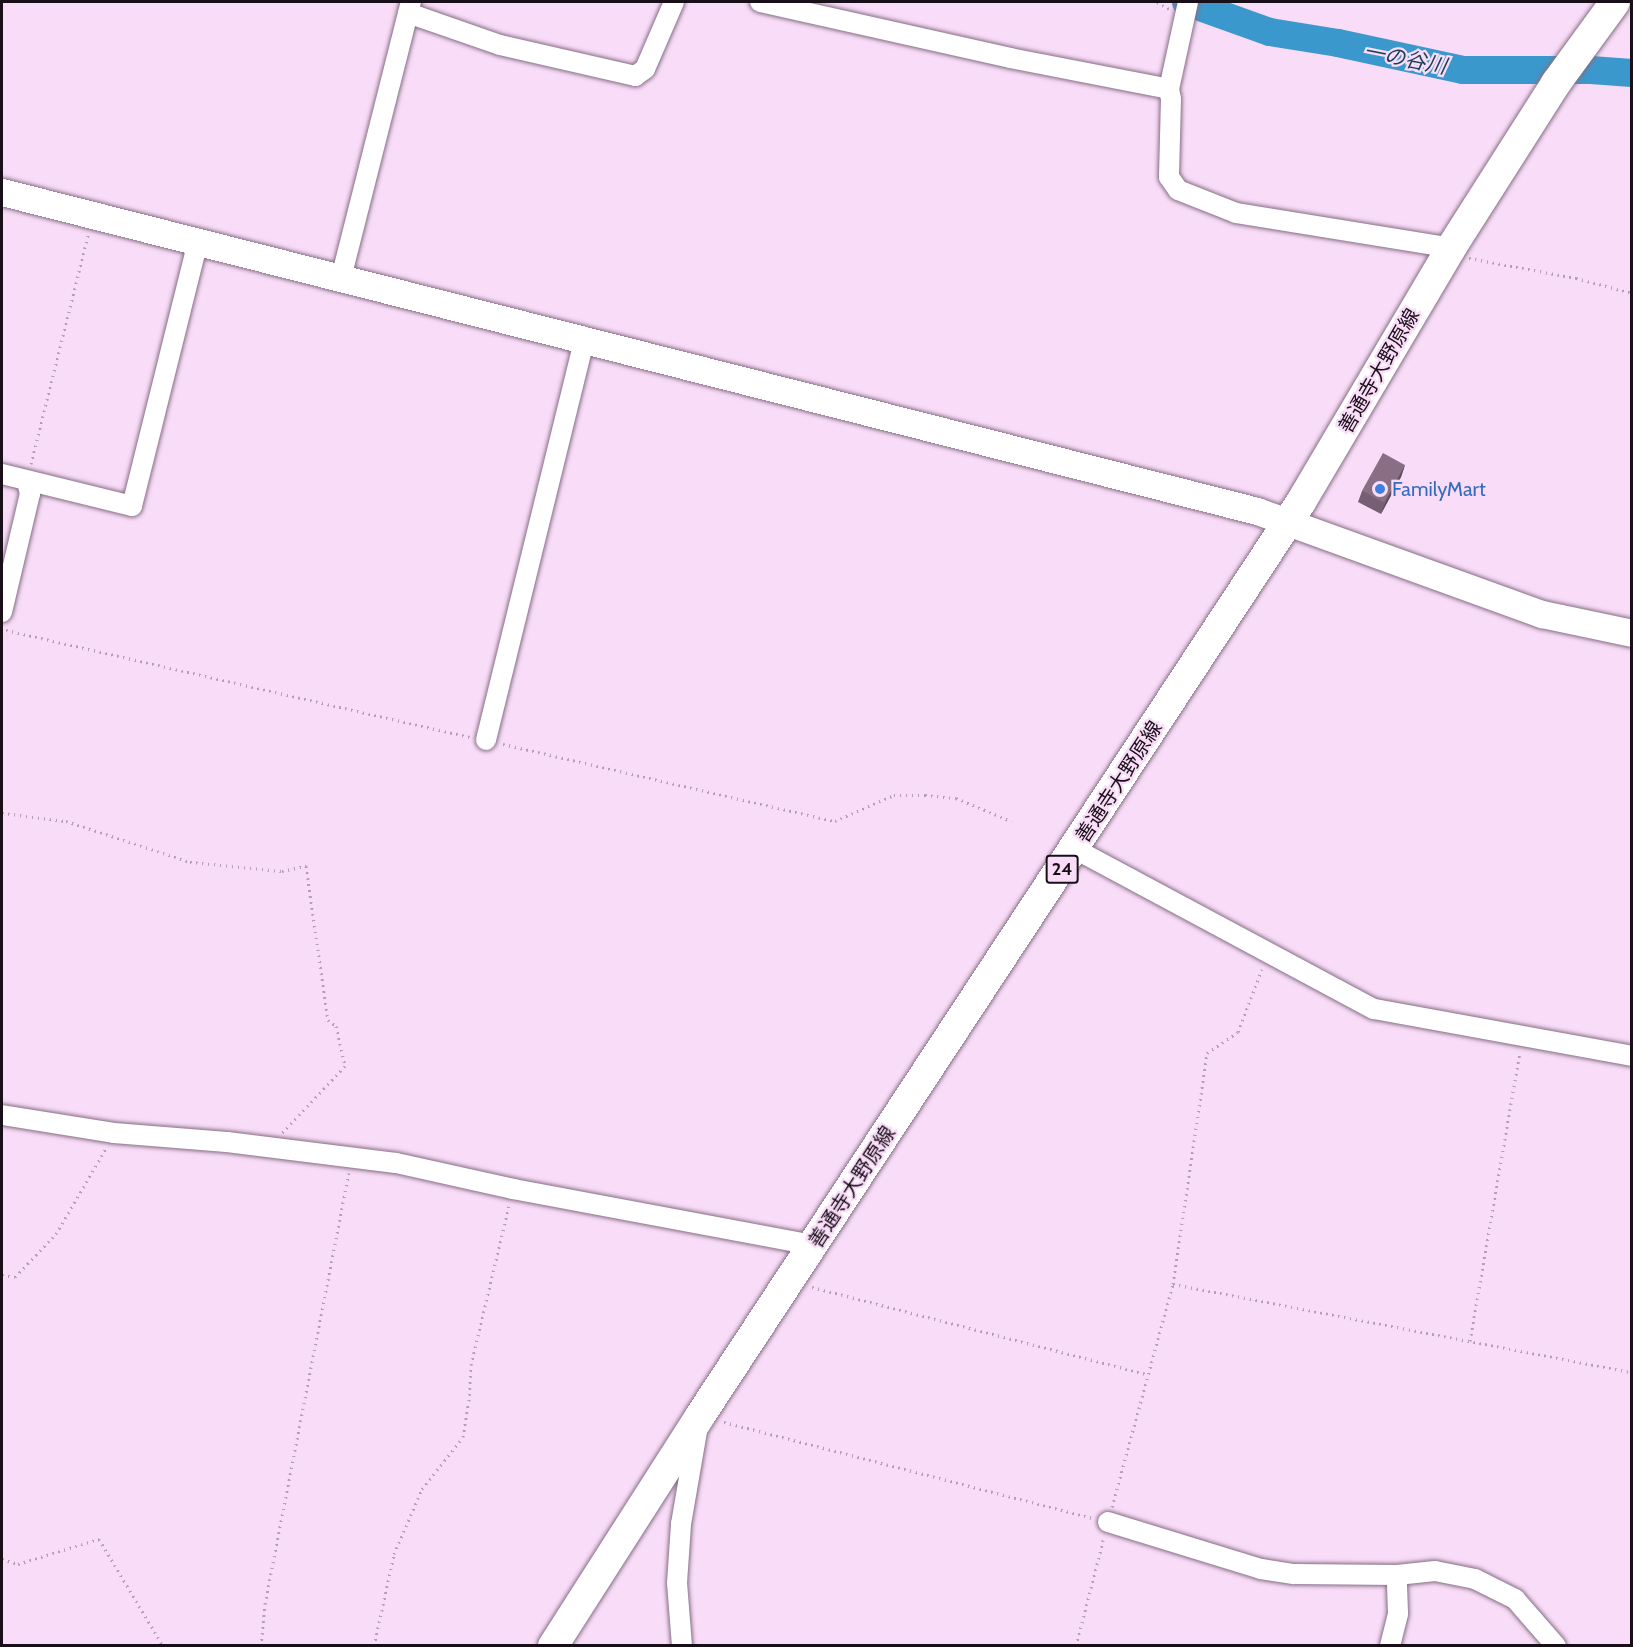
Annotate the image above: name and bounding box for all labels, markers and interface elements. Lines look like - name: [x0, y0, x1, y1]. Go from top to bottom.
- water label: 一の谷川: [1361, 39, 1449, 79]
- street label: 善通寺大野原線: [1334, 304, 1424, 438]
- place label: FamilyMart: [1392, 477, 1486, 501]
- marker: FamilyMart: [1373, 482, 1387, 496]
- street label: 善通寺大野原線: [1071, 717, 1167, 847]
- road number: 24: [1046, 854, 1078, 884]
- street label: 善通寺大野原線: [804, 1122, 900, 1252]

